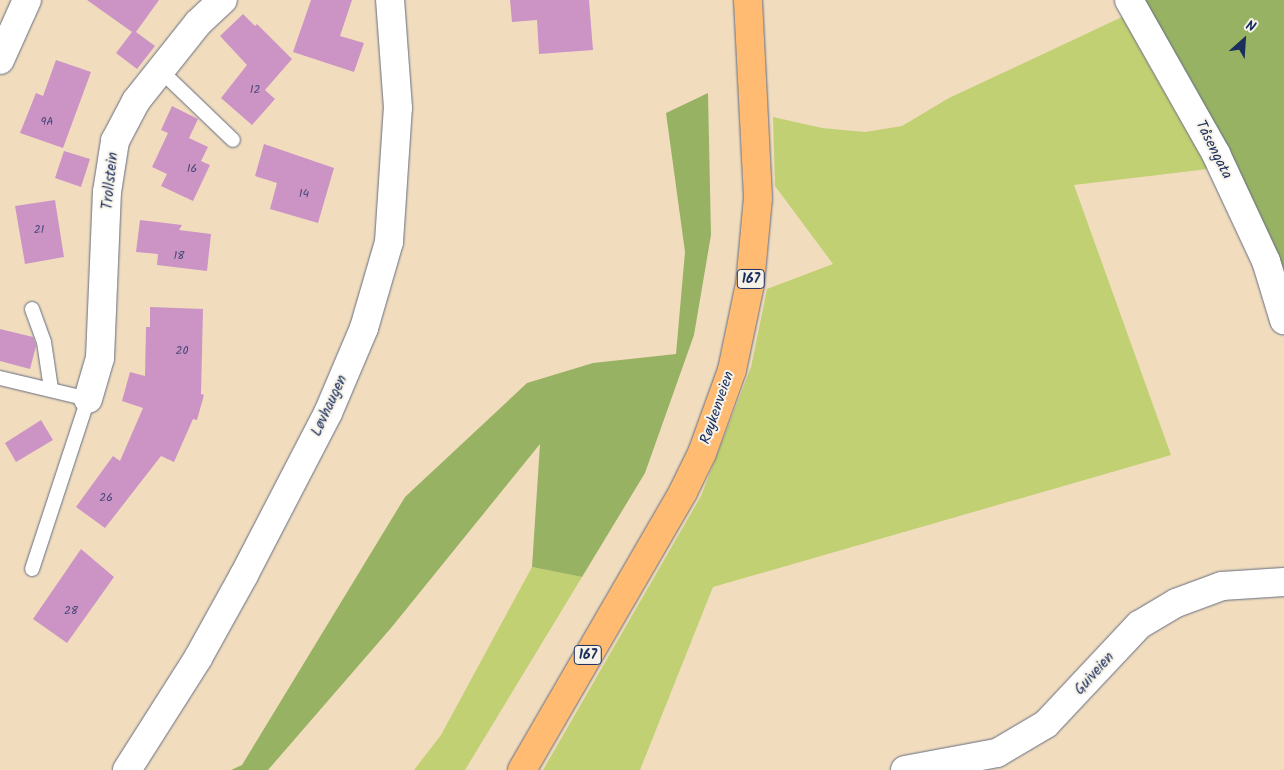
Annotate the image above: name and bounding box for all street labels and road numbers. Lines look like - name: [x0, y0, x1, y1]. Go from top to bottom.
- street label: Tåsengata: [1191, 118, 1235, 182]
- street label: Trollstein: [99, 151, 123, 211]
- road number: 167: [736, 268, 766, 290]
- street label: Røykenveien: [697, 369, 739, 447]
- street label: Løvhaugen: [308, 372, 352, 440]
- road number: 167: [573, 644, 603, 666]
- street label: Guiveien: [1071, 649, 1119, 699]

